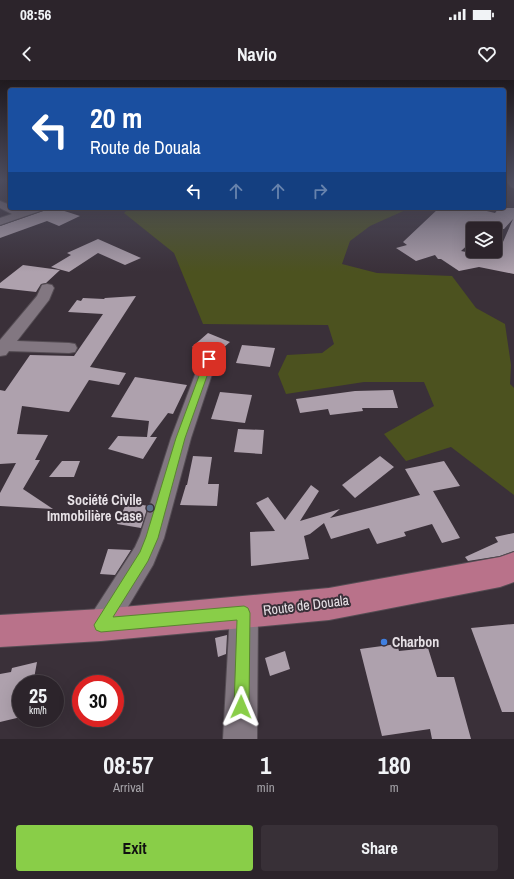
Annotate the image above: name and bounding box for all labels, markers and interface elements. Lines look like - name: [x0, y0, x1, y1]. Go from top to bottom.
- text: 08:56: [20, 4, 51, 25]
- text: Navio: [237, 42, 277, 67]
- icon: back: [16, 43, 38, 65]
- icon: heart: [476, 43, 498, 65]
- text: 20 m: [90, 99, 142, 137]
- icon: left: [24, 104, 76, 156]
- text: Route de Douala: [90, 135, 201, 160]
- icon: left: [183, 180, 205, 202]
- icon: ahead: [225, 180, 247, 202]
- icon: ahead: [267, 180, 289, 202]
- icon: right: [309, 180, 331, 202]
- map controls: [466, 222, 502, 258]
- button: layers: [466, 222, 502, 258]
- pin: [192, 342, 226, 376]
- icon: arrive: [198, 348, 220, 370]
- place label: Société Civile Immobilière Case: [47, 491, 142, 525]
- marker: Société Civile Immobilière Case: [145, 503, 155, 513]
- street label: Route de Douala: [262, 591, 350, 619]
- place label: Charbon: [392, 633, 439, 651]
- marker: Charbon: [379, 637, 389, 647]
- speed limit sign: 30: [72, 675, 124, 727]
- text: 25: [29, 682, 47, 709]
- position arrow: [220, 686, 262, 728]
- text: km/h: [29, 704, 47, 717]
- text: 08:57: [103, 749, 154, 781]
- text: 1: [260, 749, 271, 781]
- text: 180: [378, 749, 411, 781]
- text: Arrival: [113, 779, 144, 796]
- text: min: [257, 779, 275, 796]
- text: m: [390, 779, 399, 796]
- button: Exit: [16, 825, 253, 871]
- button: Share: [261, 825, 498, 871]

